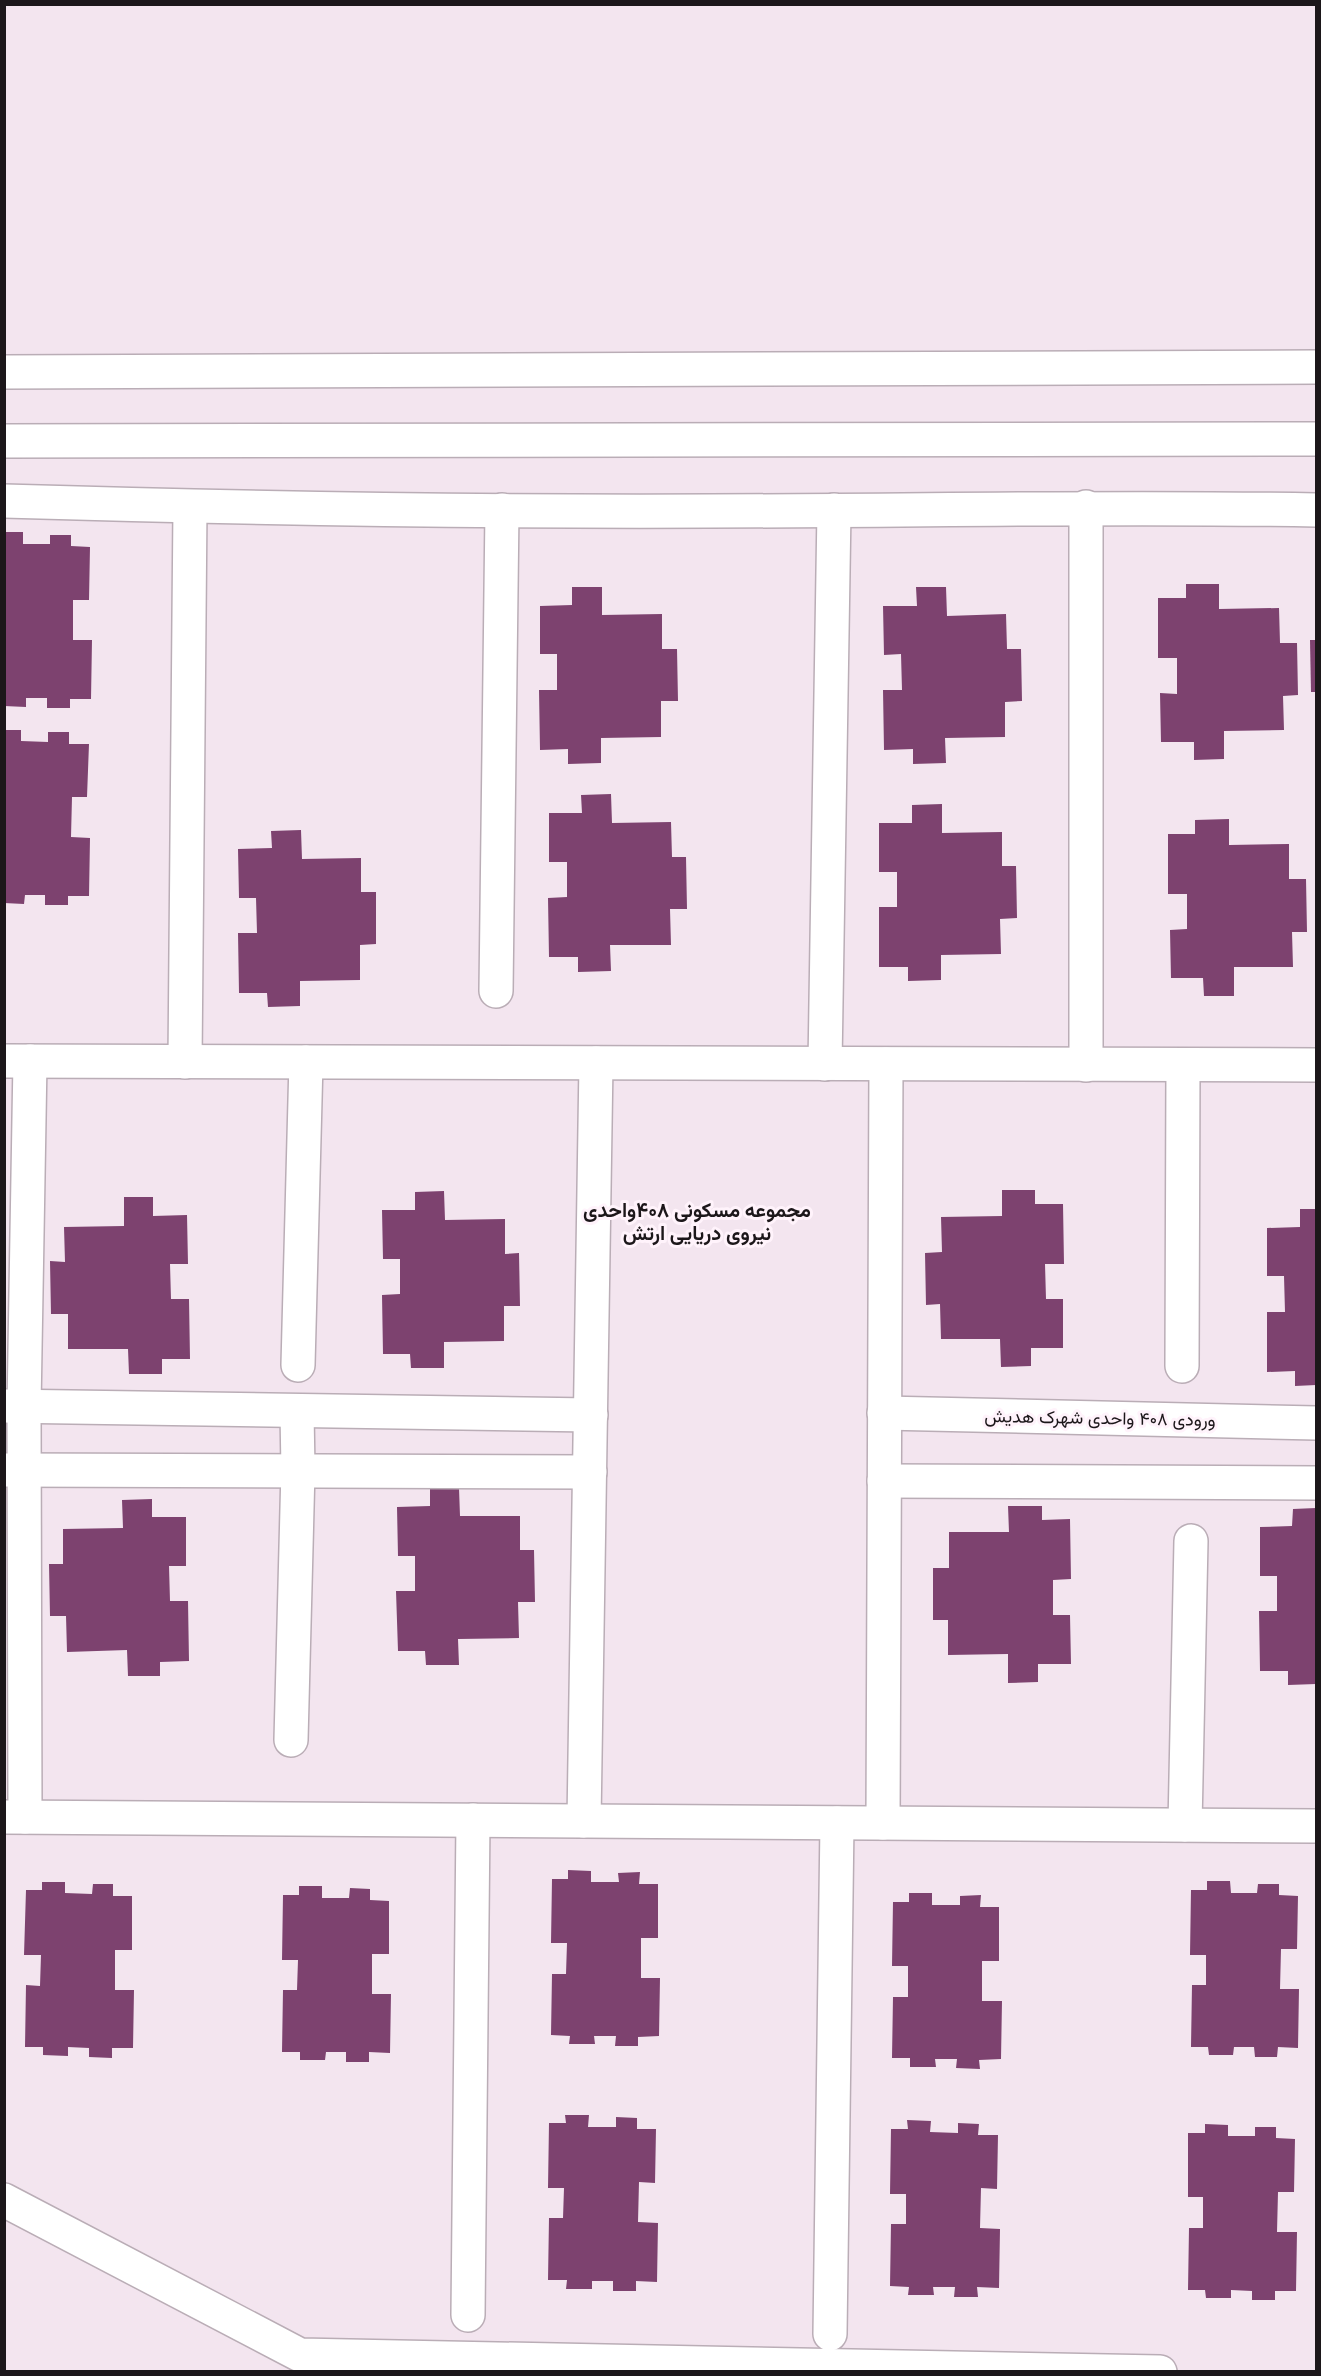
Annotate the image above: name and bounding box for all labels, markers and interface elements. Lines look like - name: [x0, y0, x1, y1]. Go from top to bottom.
- district label: مجموعه مسکونی ۴۰۸واحدی نیروی دریایی ارتش: [583, 1198, 811, 1246]
- street label: ورودی ۴۰۸ واحدی شهرک هدیش: [984, 1405, 1216, 1431]

